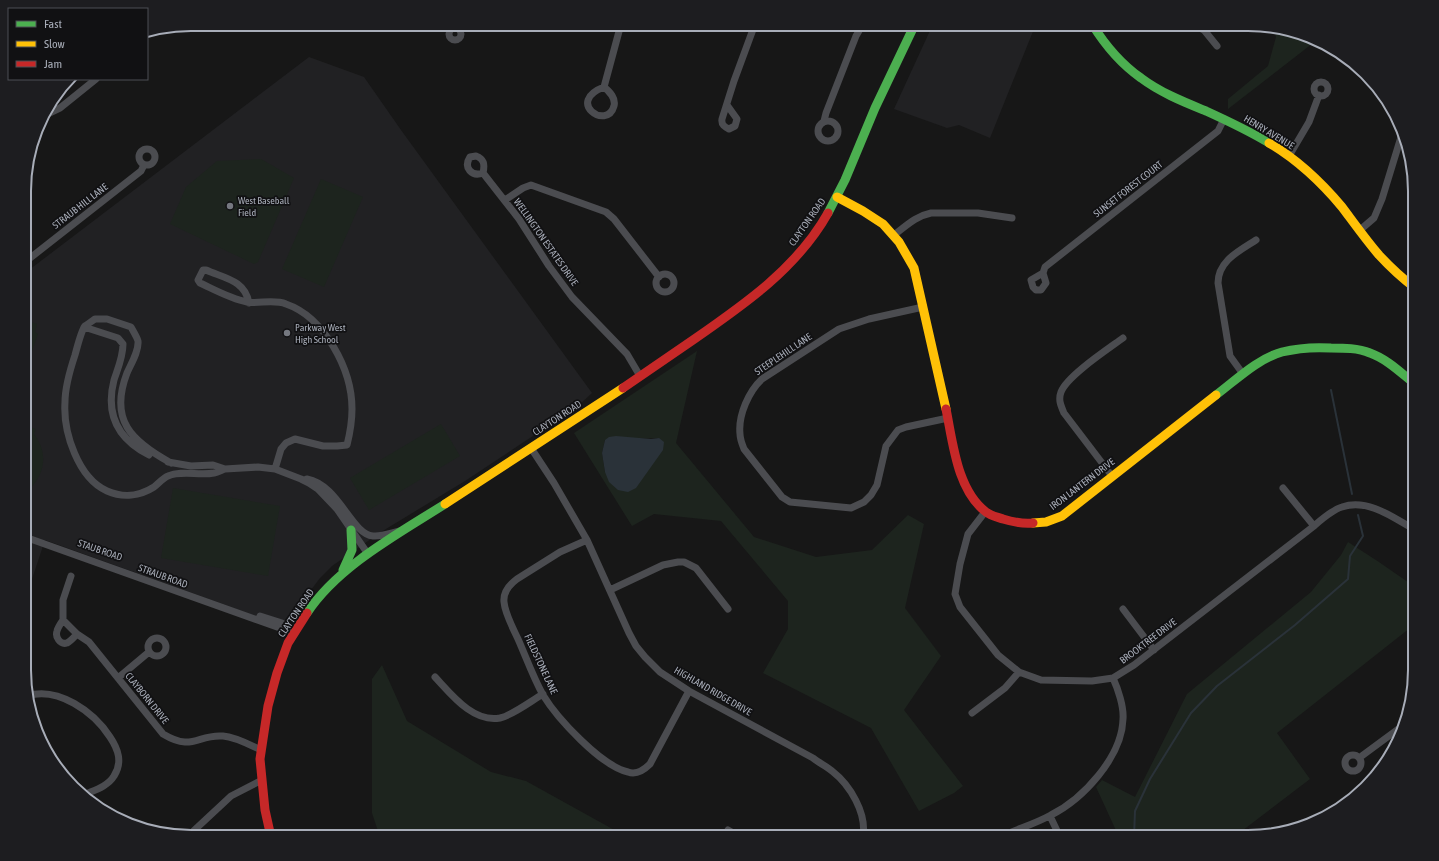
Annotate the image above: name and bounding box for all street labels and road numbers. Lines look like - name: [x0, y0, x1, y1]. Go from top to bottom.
- street label: HENRY AVENUE: [1242, 113, 1297, 152]
- street label: SUNSET FOREST COURT: [1091, 158, 1165, 219]
- street label: STRAUB HILL LANE: [50, 181, 110, 231]
- street label: WELLINGTON ESTATES DRIVE: [512, 196, 581, 288]
- street label: CLAYTON ROAD: [787, 196, 828, 248]
- street label: STEEPLEHILL LANE: [752, 330, 814, 377]
- street label: CLAYTON ROAD: [531, 398, 584, 438]
- street label: IRON LANTERN DRIVE: [1047, 456, 1117, 512]
- street label: STAUB ROAD: [76, 537, 124, 563]
- street label: STRAUB ROAD: [137, 562, 190, 590]
- street label: CLAYTON ROAD: [276, 586, 316, 639]
- street label: BROOKTREE DRIVE: [1118, 616, 1179, 666]
- street label: FIELDSTONE LANE: [522, 632, 560, 696]
- street label: HIGHLAND RIDGE DRIVE: [672, 664, 754, 718]
- street label: CLAYBORN DRIVE: [123, 670, 171, 726]

